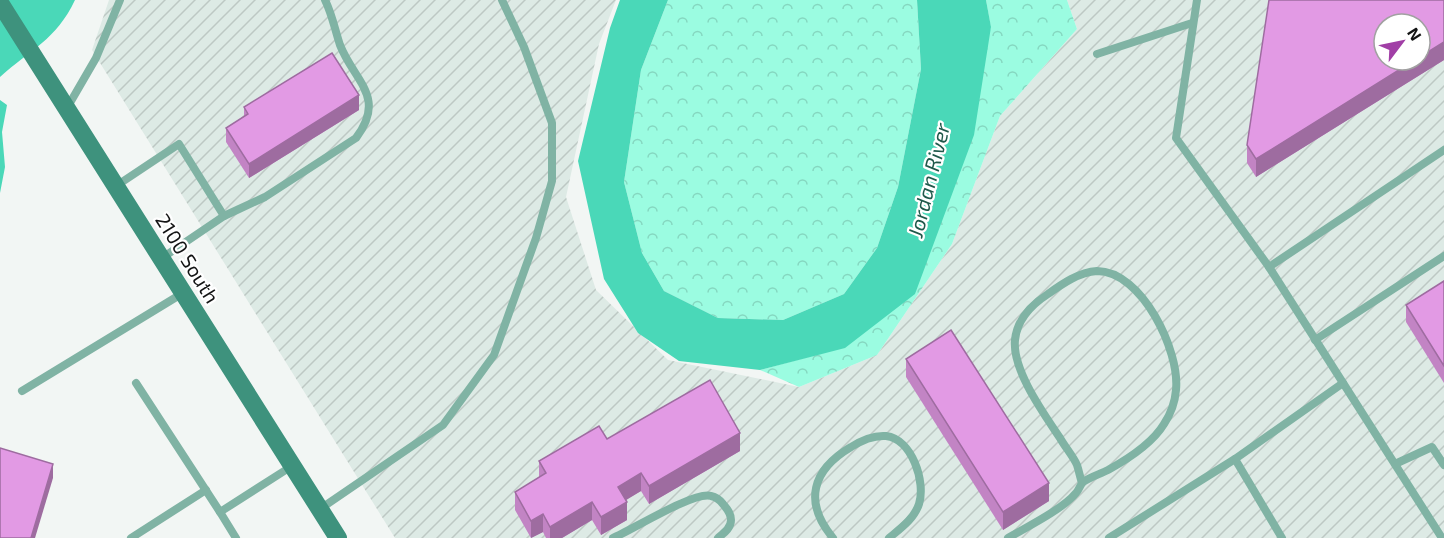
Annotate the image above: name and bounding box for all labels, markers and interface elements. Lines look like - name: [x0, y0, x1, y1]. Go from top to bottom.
- north arrow: [1372, 12, 1432, 72]
- text: N: [1404, 24, 1426, 44]
- water label: Jordan River: [901, 120, 954, 241]
- street label: 2100 South: [151, 209, 225, 307]

